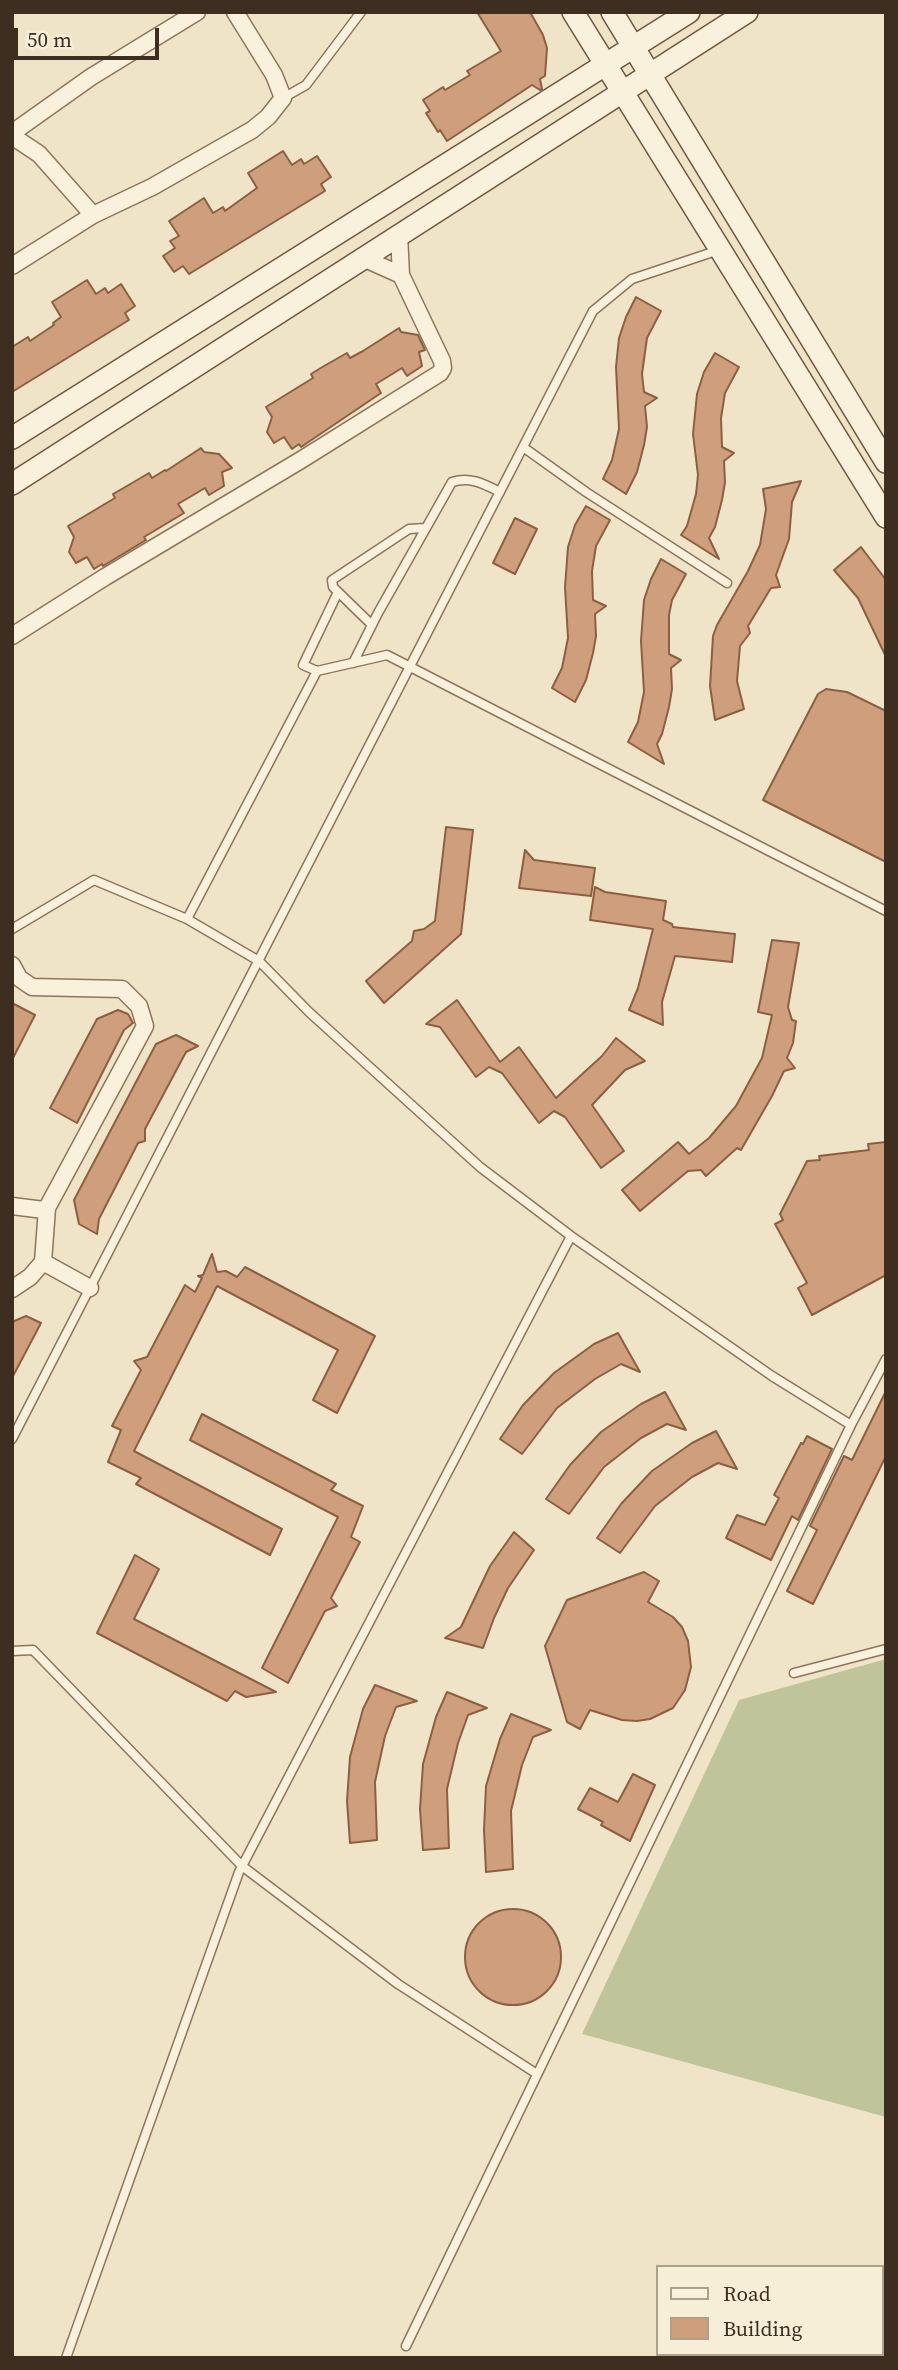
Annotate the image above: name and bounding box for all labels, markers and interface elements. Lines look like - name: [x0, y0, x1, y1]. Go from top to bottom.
- scale bar: [18, 14, 163, 58]
- text: 50 m: [27, 25, 72, 54]
- legend: [656, 2265, 884, 2356]
- text: Road: [723, 2279, 771, 2308]
- text: Building: [723, 2314, 802, 2343]

